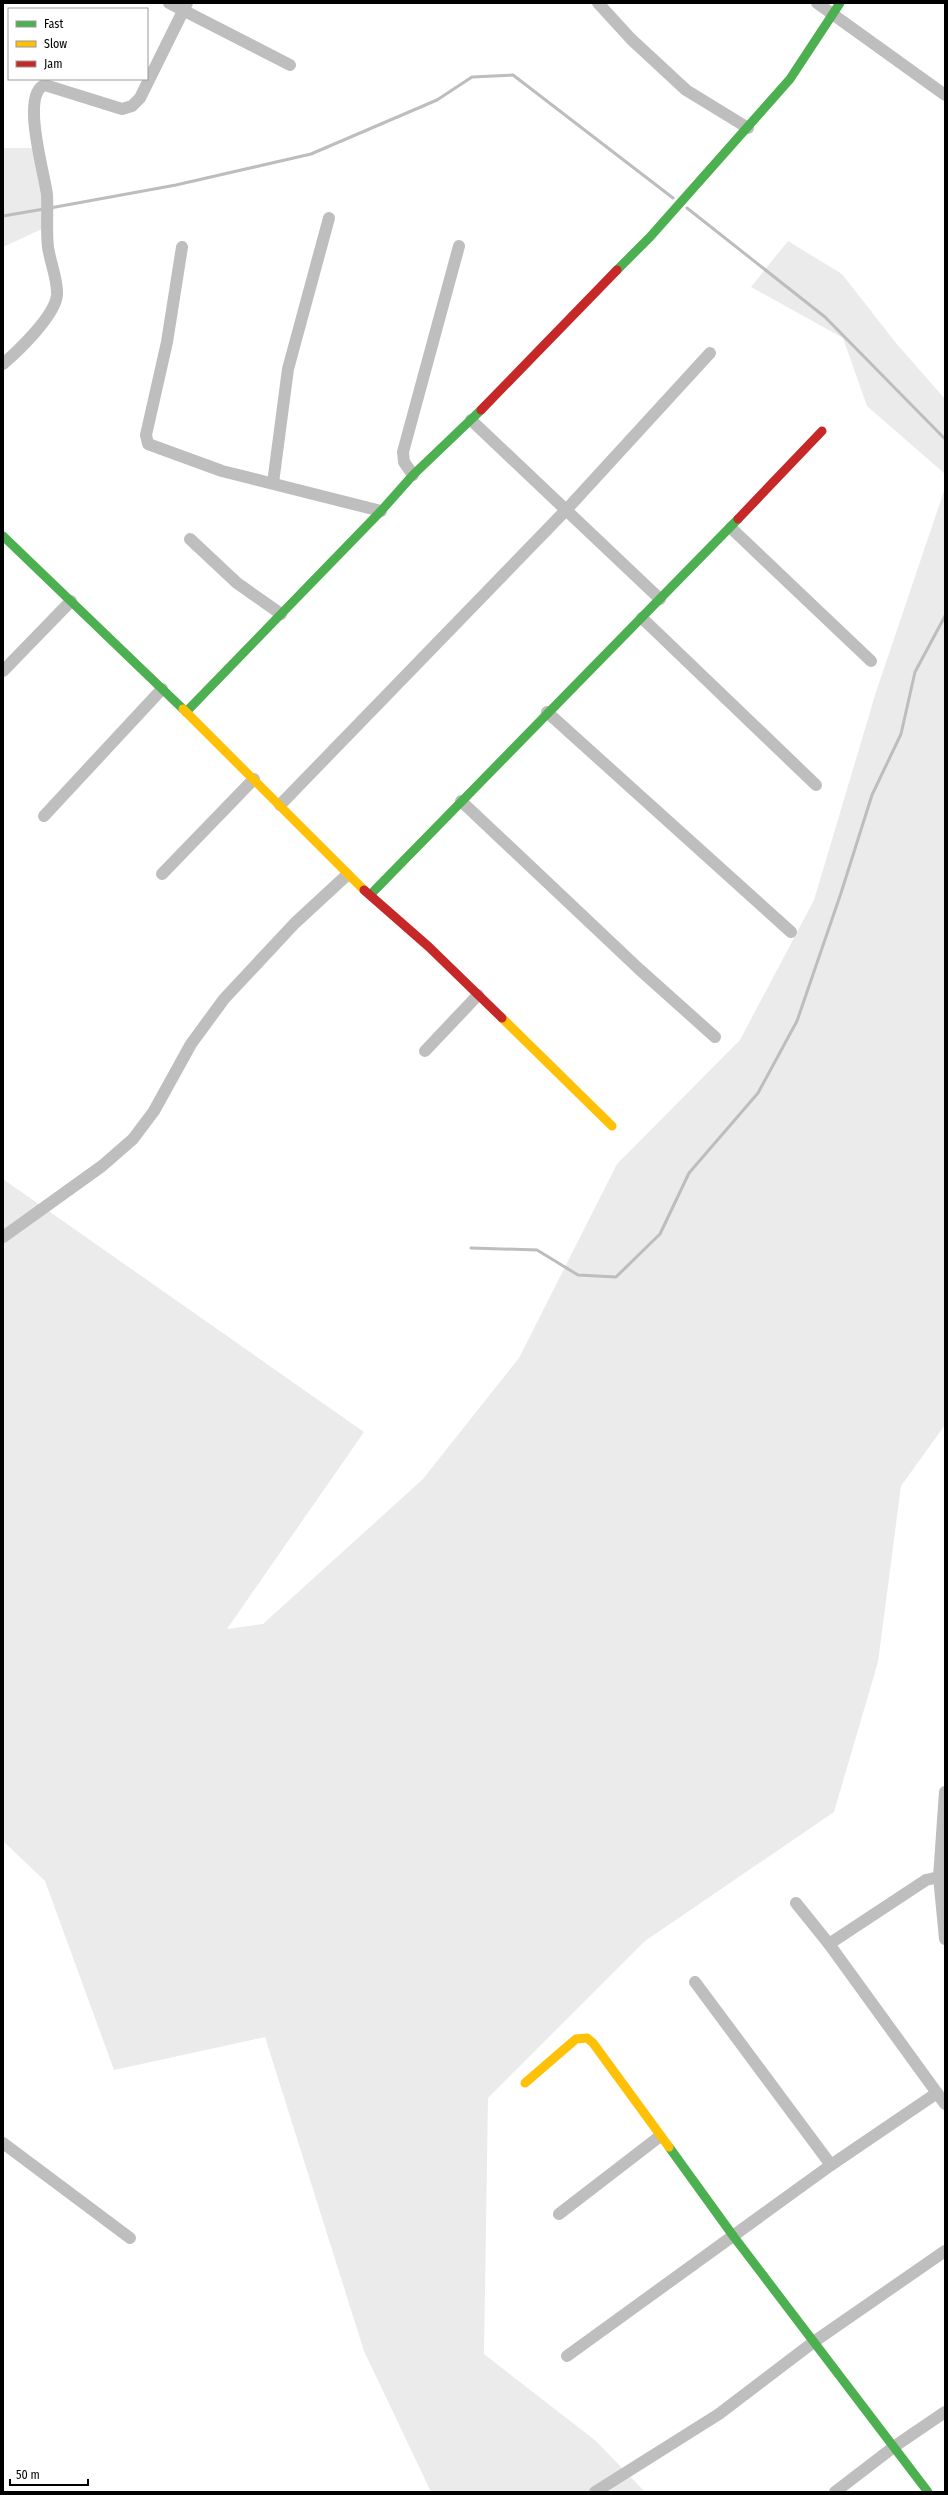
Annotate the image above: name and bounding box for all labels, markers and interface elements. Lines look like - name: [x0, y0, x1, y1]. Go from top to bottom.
- legend: [8, 8, 148, 80]
- text: Fast: [44, 17, 63, 31]
- text: Slow: [44, 37, 67, 51]
- text: Jam: [44, 57, 62, 71]
- scale bar: [10, 2461, 88, 2487]
- text: 50 m: [16, 2468, 40, 2482]

